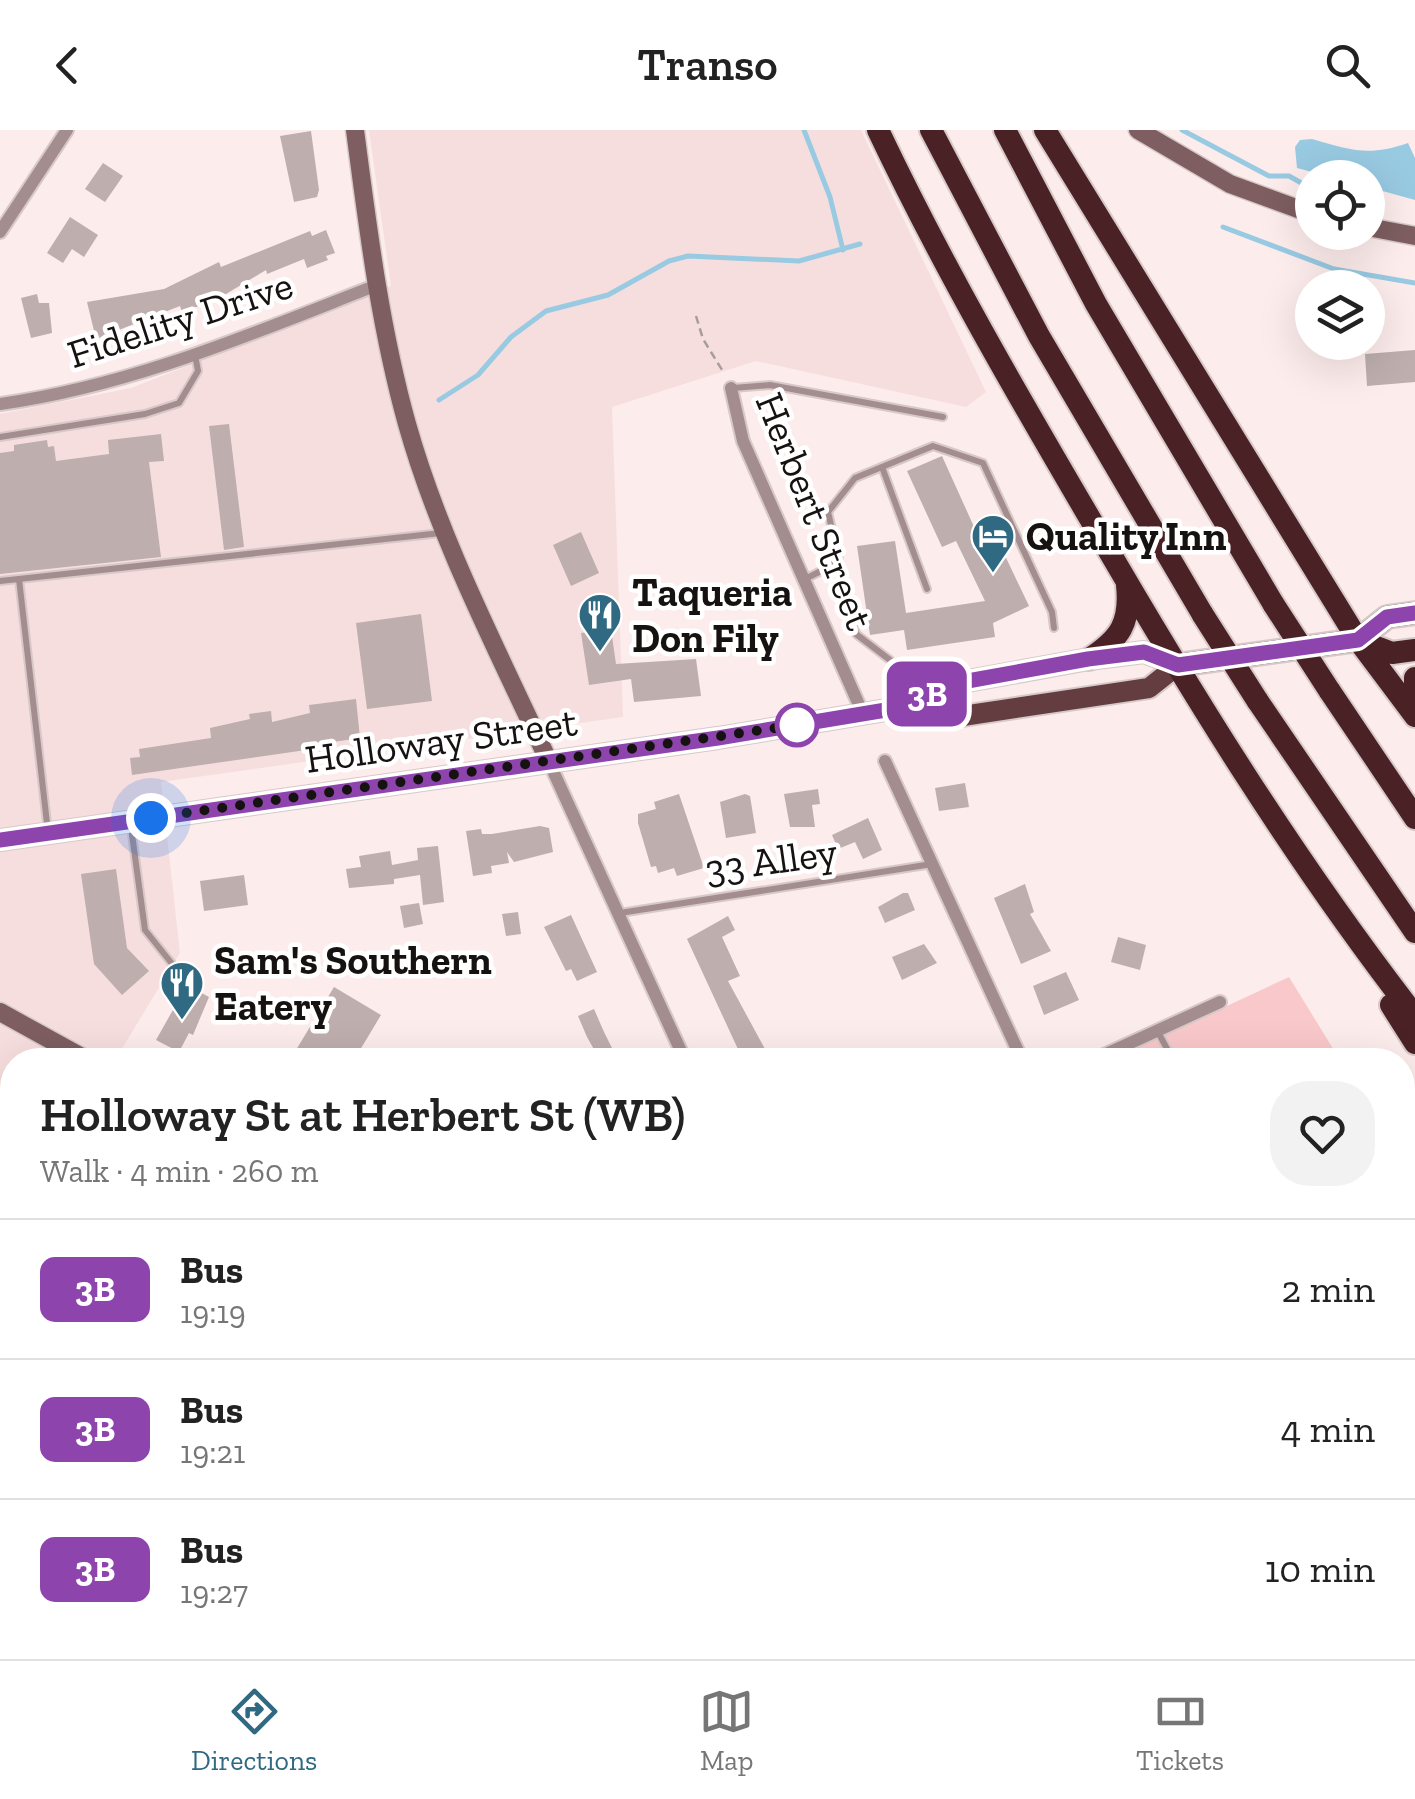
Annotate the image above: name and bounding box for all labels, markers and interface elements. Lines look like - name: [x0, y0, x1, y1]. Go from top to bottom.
- icon: back: [40, 38, 95, 93]
- text: Transo: [637, 38, 778, 92]
- icon: search: [1320, 38, 1375, 93]
- map controls: [1295, 160, 1385, 360]
- button: locate: [1295, 160, 1385, 250]
- street label: Fidelity Drive: [61, 260, 299, 378]
- button: layers: [1295, 270, 1385, 360]
- street label: Herbert Street: [746, 386, 884, 637]
- place label: Quality Inn: [1026, 512, 1227, 560]
- hotel icon: Quality Inn: [970, 513, 1016, 574]
- place label: Taqueria Don Fily: [632, 568, 792, 662]
- restaurant icon: Taqueria Don Fily: [577, 592, 623, 653]
- line badge: 3B: [882, 662, 972, 726]
- text: 3B: [907, 673, 947, 715]
- street label: Holloway Street: [302, 697, 580, 783]
- unlabelled marker: [776, 704, 818, 746]
- your location: [126, 793, 176, 843]
- street label: 33 Alley: [702, 827, 841, 893]
- place label: Sam's Southern Eatery: [214, 936, 492, 1030]
- restaurant icon: Sam's Southern Eatery: [159, 960, 205, 1021]
- button: heart: [1270, 1081, 1375, 1186]
- text: Holloway St at Herbert St (WB): [40, 1086, 685, 1143]
- text: Walk · 4 min · 260 m: [40, 1152, 318, 1190]
- text: Bus: [180, 1247, 243, 1293]
- text: 2 min: [1282, 1266, 1375, 1312]
- text: 3B: [75, 1268, 115, 1310]
- text: 19:19: [180, 1293, 246, 1331]
- text: Bus: [180, 1387, 243, 1433]
- text: 4 min: [1281, 1406, 1375, 1452]
- text: 3B: [75, 1408, 115, 1450]
- text: 19:21: [180, 1433, 245, 1471]
- text: Bus: [180, 1527, 243, 1573]
- text: 10 min: [1265, 1546, 1375, 1592]
- text: 3B: [75, 1548, 115, 1590]
- text: 19:27: [180, 1573, 248, 1611]
- tab: Directions: [191, 1684, 317, 1777]
- tab: Map: [699, 1684, 754, 1777]
- tab: Tickets: [1136, 1684, 1224, 1777]

